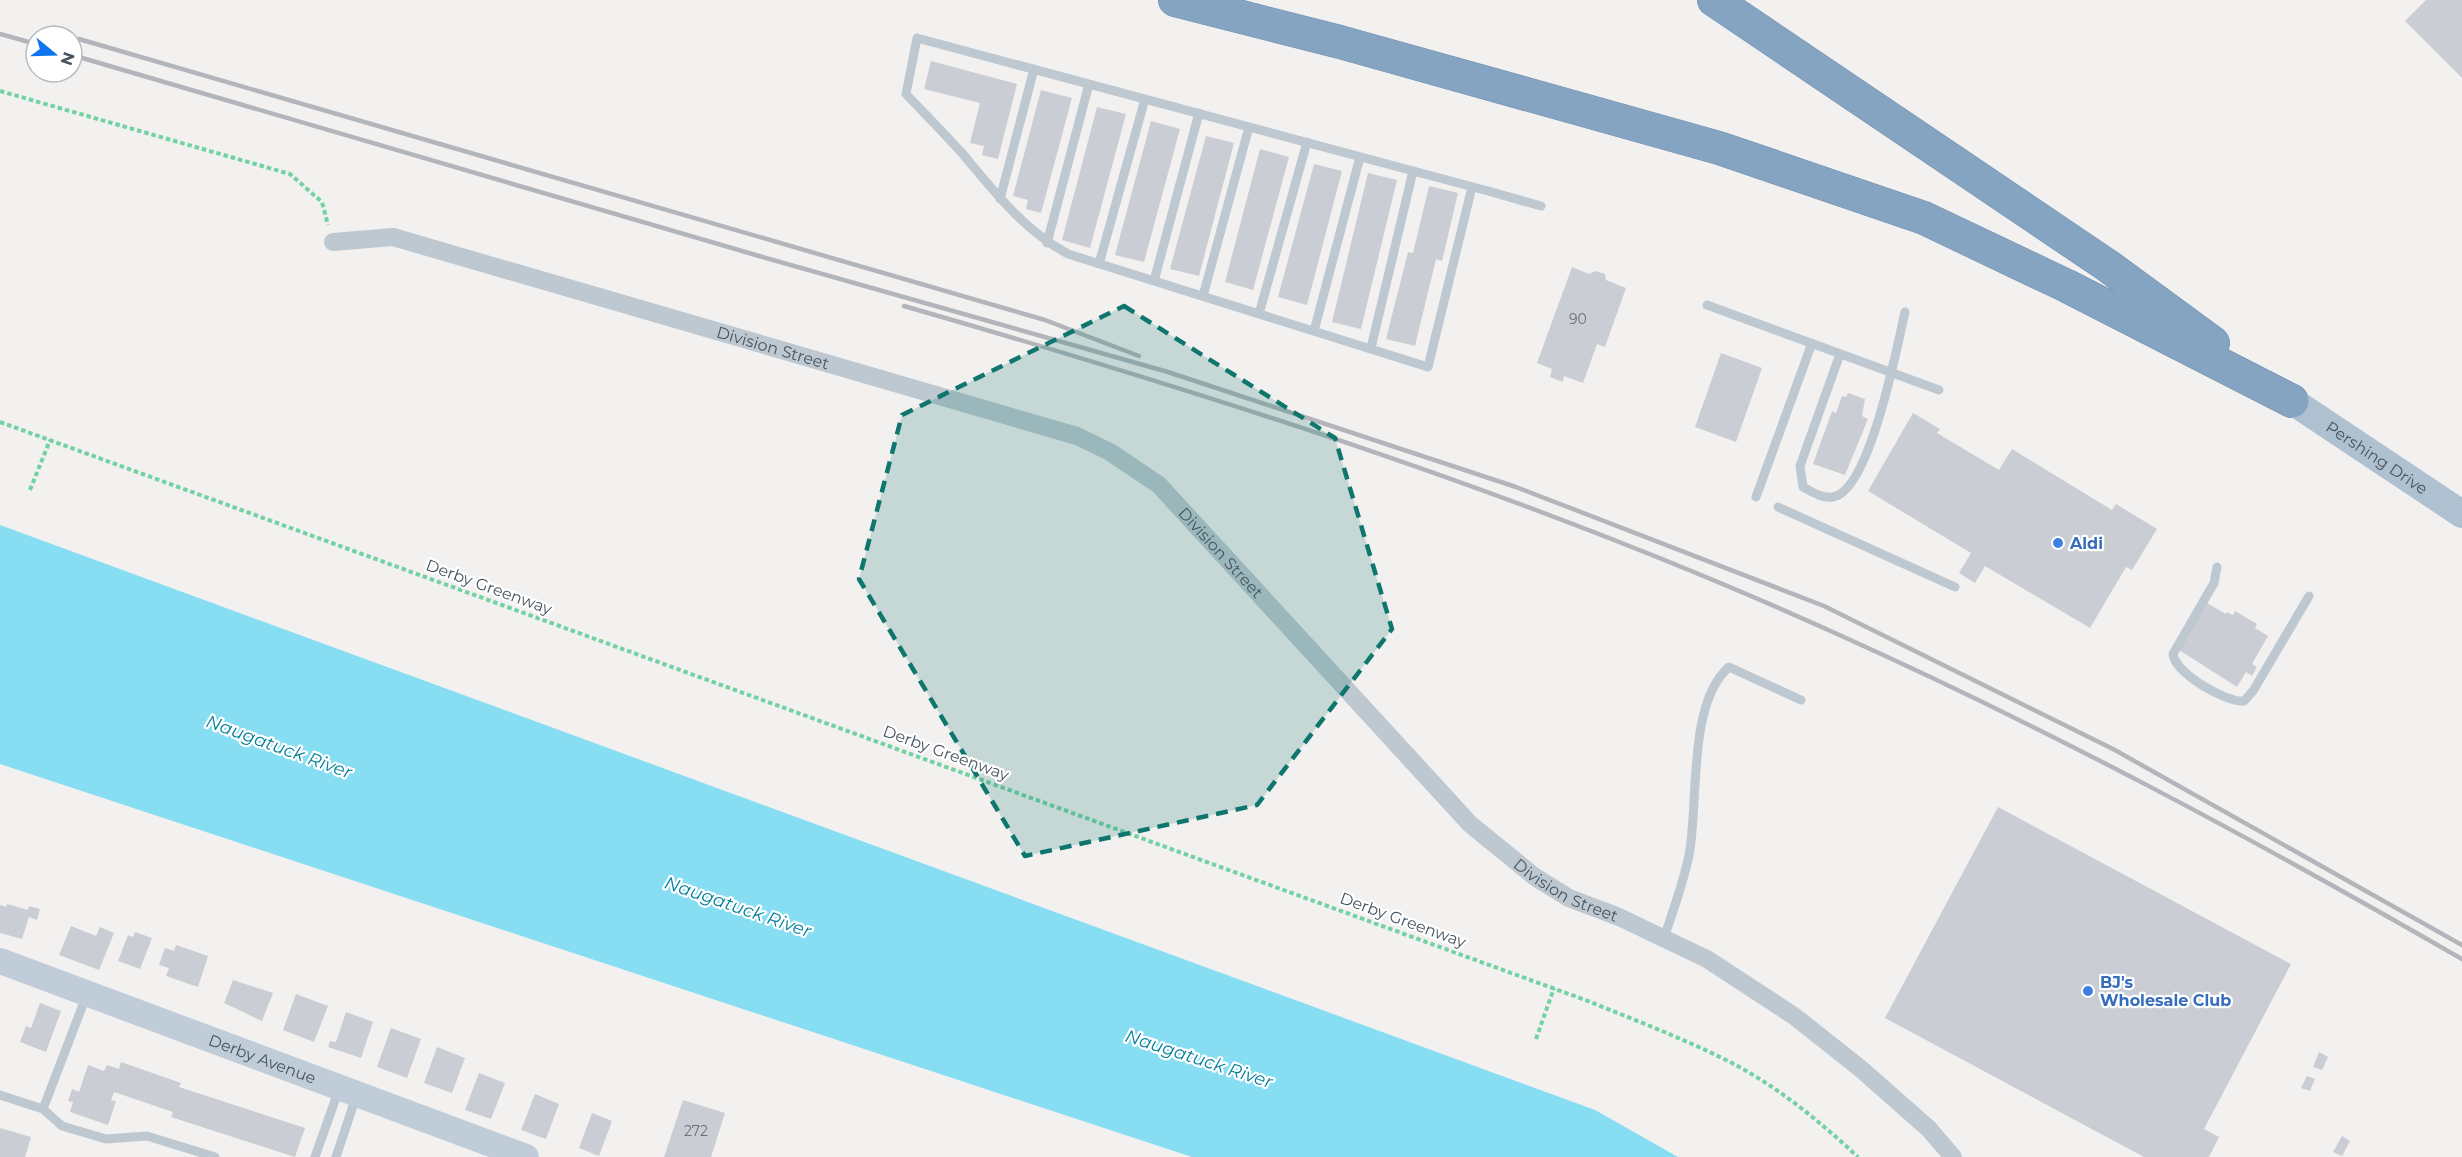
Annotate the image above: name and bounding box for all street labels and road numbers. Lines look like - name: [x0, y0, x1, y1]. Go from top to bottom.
- street label: Division Street: [715, 322, 832, 373]
- street label: Pershing Drive: [2322, 417, 2431, 498]
- street label: Division Street: [1175, 503, 1268, 602]
- street label: Derby Greenway: [423, 555, 555, 619]
- street label: Derby Greenway: [880, 721, 1012, 785]
- street label: Division Street: [1510, 854, 1621, 925]
- street label: Derby Greenway: [1337, 888, 1469, 952]
- street label: Derby Avenue: [206, 1030, 319, 1087]

